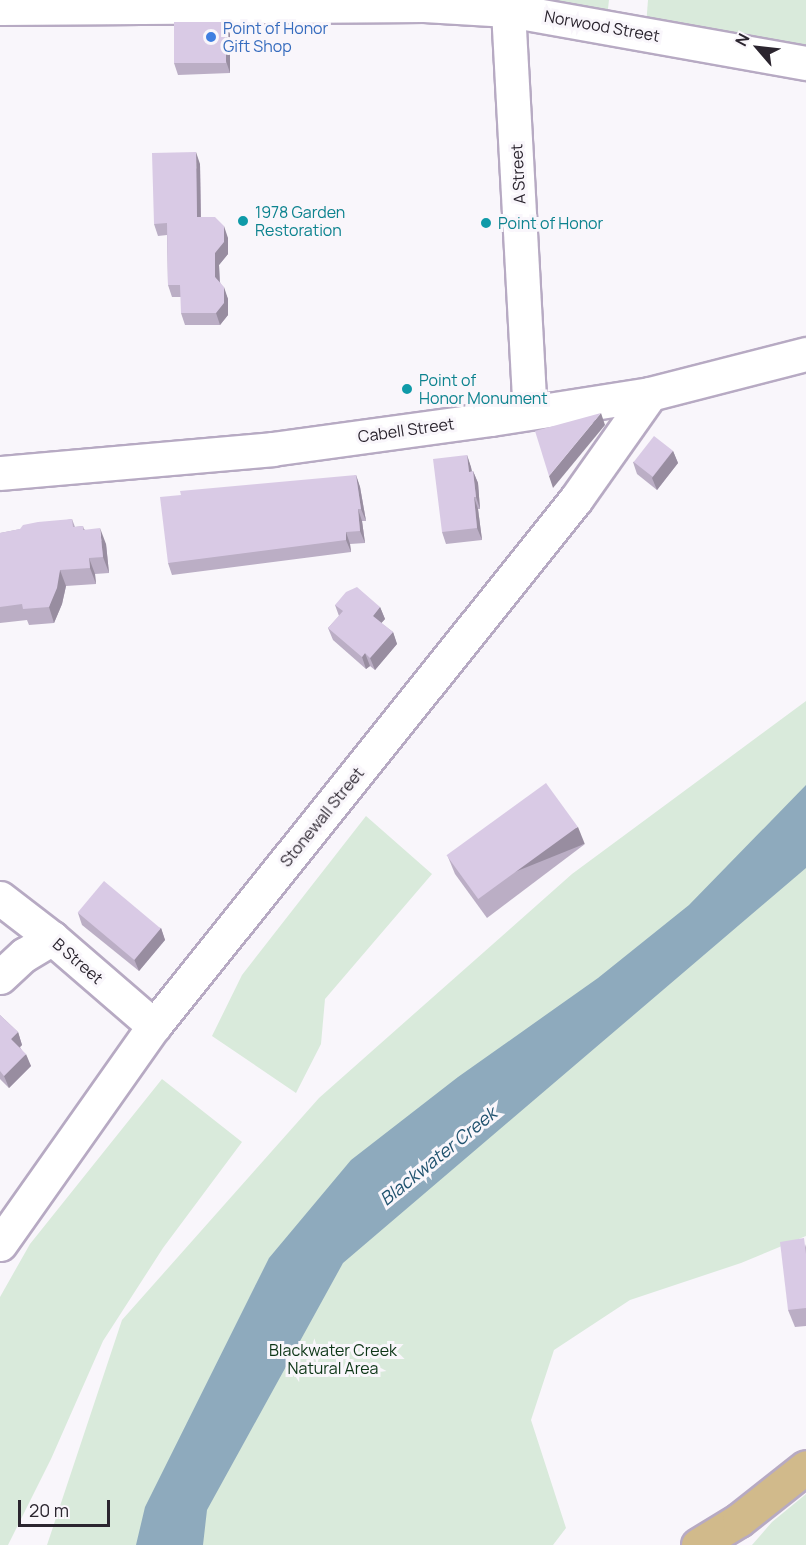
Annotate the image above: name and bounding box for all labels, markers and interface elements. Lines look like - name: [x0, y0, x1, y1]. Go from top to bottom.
- street label: Norwood Street: [543, 6, 661, 46]
- place label: Point of Honor Gift Shop: [223, 18, 328, 56]
- north arrow: [728, 18, 788, 78]
- text: N: [730, 29, 755, 50]
- marker: Point of Honor Gift Shop: [204, 30, 218, 44]
- street label: A Street: [507, 143, 529, 205]
- place label: 1978 Garden Restoration: [255, 202, 345, 240]
- place label: Point of Honor: [498, 213, 603, 233]
- marker: 1978 Garden Restoration: [236, 214, 250, 228]
- marker: Point of Honor: [479, 216, 493, 230]
- place label: Point of Honor Monument: [419, 370, 548, 408]
- marker: Point of Honor Monument: [400, 382, 414, 396]
- street label: Cabell Street: [357, 414, 455, 446]
- street label: Stonewall Street: [276, 763, 368, 871]
- street label: B Street: [49, 934, 107, 988]
- water label: Blackwater Creek: [375, 1102, 501, 1210]
- park label: Blackwater Creek Natural Area: [269, 1340, 397, 1378]
- scale bar: [21, 1488, 112, 1526]
- text: 20 m: [29, 1498, 69, 1522]

